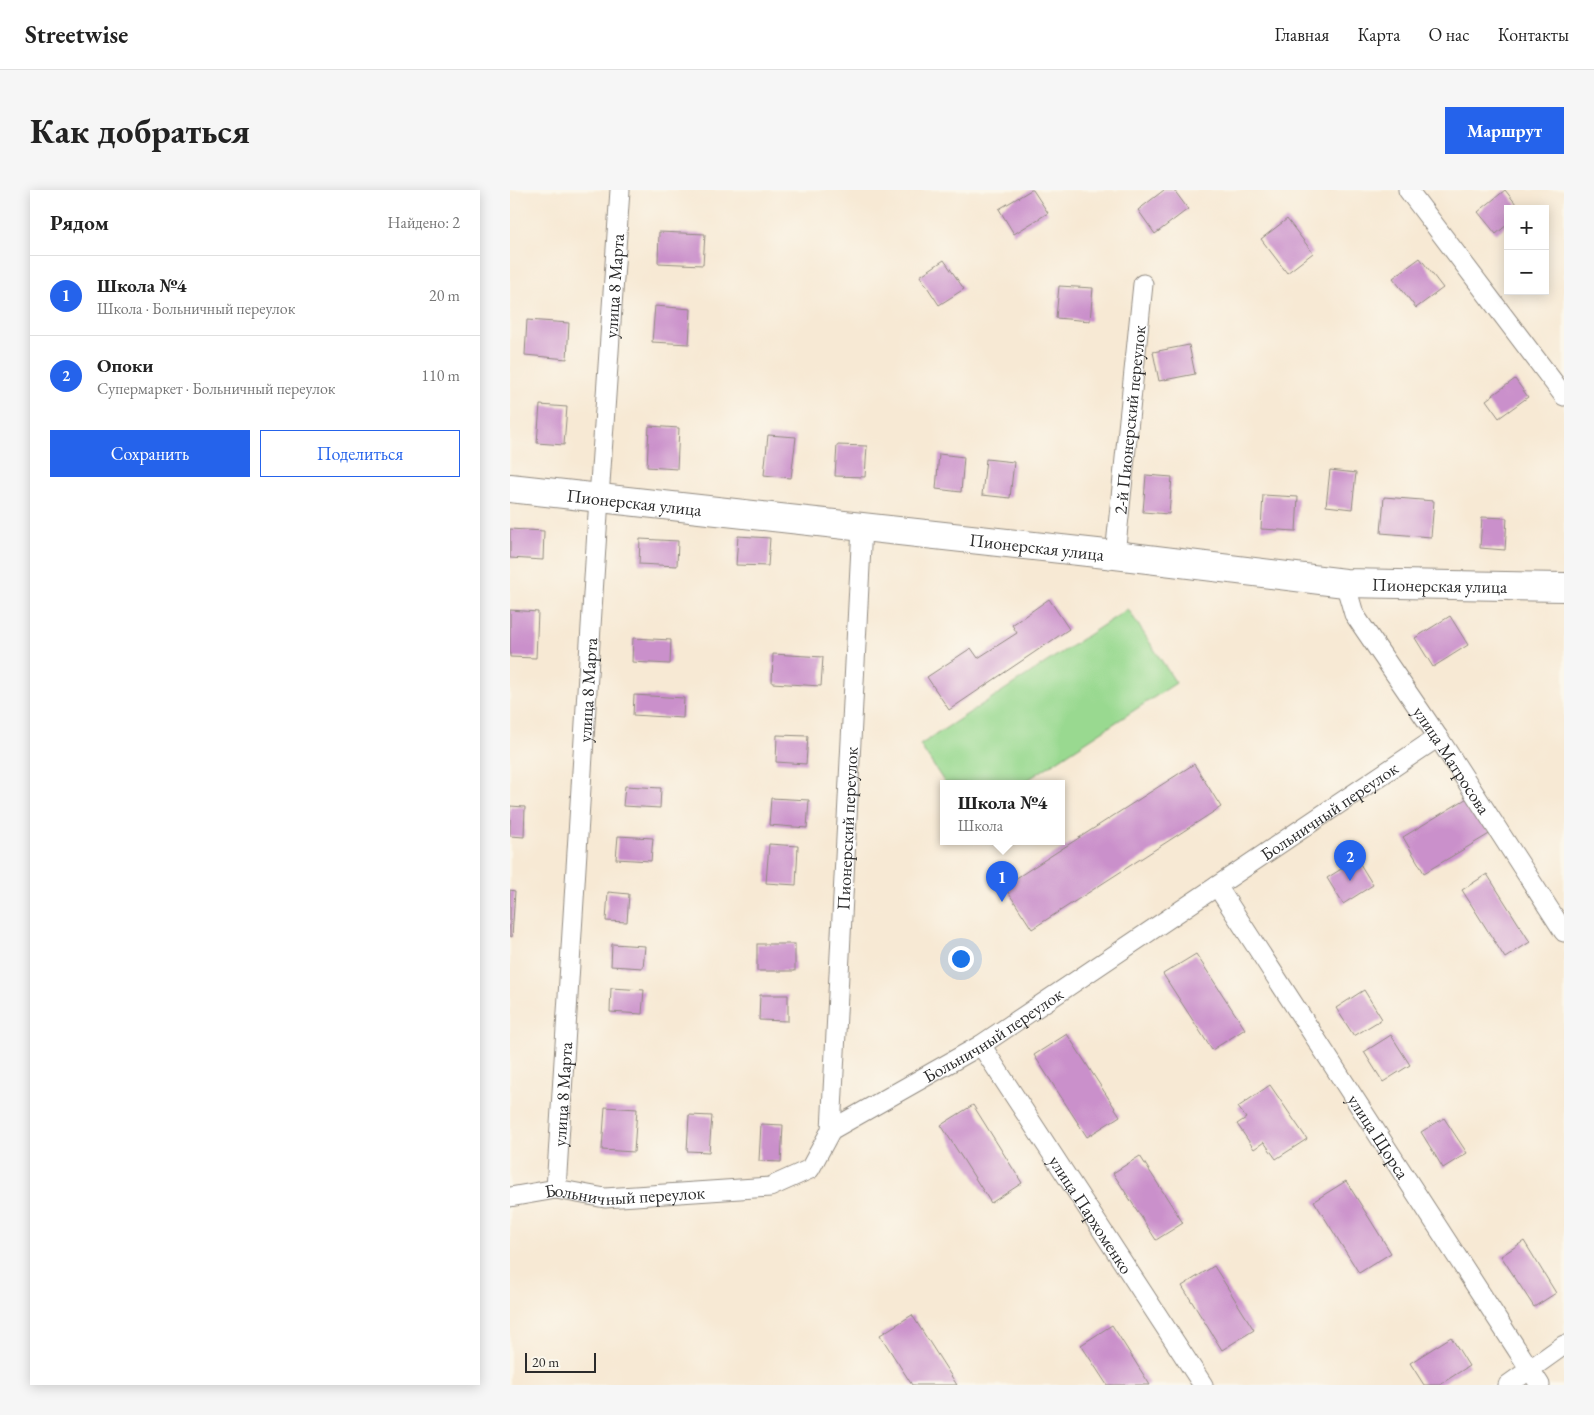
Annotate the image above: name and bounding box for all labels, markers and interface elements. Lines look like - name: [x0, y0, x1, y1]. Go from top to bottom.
- text: Streetwise: [25, 19, 128, 50]
- text: Главная: [1275, 23, 1329, 46]
- text: Карта: [1357, 23, 1400, 46]
- text: О нас: [1428, 23, 1470, 46]
- text: Контакты: [1498, 23, 1569, 46]
- button: Маршрут: [1445, 107, 1564, 154]
- text: Как добраться: [30, 108, 250, 153]
- map controls: [1504, 205, 1549, 295]
- button: +: [1504, 205, 1549, 250]
- text: Рядом: [50, 209, 109, 236]
- text: Найдено: 2: [388, 212, 460, 233]
- street label: улица 8 Марта: [598, 232, 629, 339]
- button: −: [1504, 250, 1549, 295]
- text: Школа №4: [97, 273, 187, 298]
- text: 1: [62, 285, 70, 306]
- text: 20 m: [429, 285, 460, 306]
- text: Школа · Больничный переулок: [97, 298, 295, 319]
- street label: 2-й Пионерский переулок: [1108, 324, 1150, 516]
- text: Опоки: [97, 353, 153, 378]
- text: 2: [62, 365, 70, 386]
- text: 110 m: [421, 365, 460, 386]
- text: Супермаркет · Больничный переулок: [97, 378, 335, 399]
- button: Сохранить: [50, 430, 250, 477]
- button: Поделиться: [260, 430, 460, 477]
- street label: Пионерская улица: [566, 483, 704, 521]
- street label: Пионерская улица: [968, 527, 1106, 565]
- street label: Пионерская улица: [1372, 572, 1508, 597]
- street label: улица 8 Марта: [572, 636, 602, 743]
- street label: улица Матросова: [1408, 701, 1497, 819]
- street label: Пионерский переулок: [831, 746, 862, 911]
- street label: Больничный переулок: [1256, 756, 1403, 865]
- popup: [940, 780, 1065, 845]
- text: Школа №4: [958, 790, 1047, 815]
- text: Школа: [958, 815, 1003, 836]
- pin: 2: [1334, 840, 1366, 881]
- pin: 1: [986, 861, 1018, 902]
- your location: [948, 946, 974, 972]
- street label: Больничный переулок: [919, 981, 1068, 1087]
- street label: улица 8 Марта: [547, 1040, 577, 1147]
- street label: улица Щорса: [1343, 1089, 1415, 1184]
- street label: улица Пархоменко: [1044, 1150, 1139, 1278]
- street label: Больничный переулок: [543, 1178, 706, 1209]
- scale bar: [525, 1350, 596, 1373]
- text: 20 m: [532, 1353, 559, 1371]

